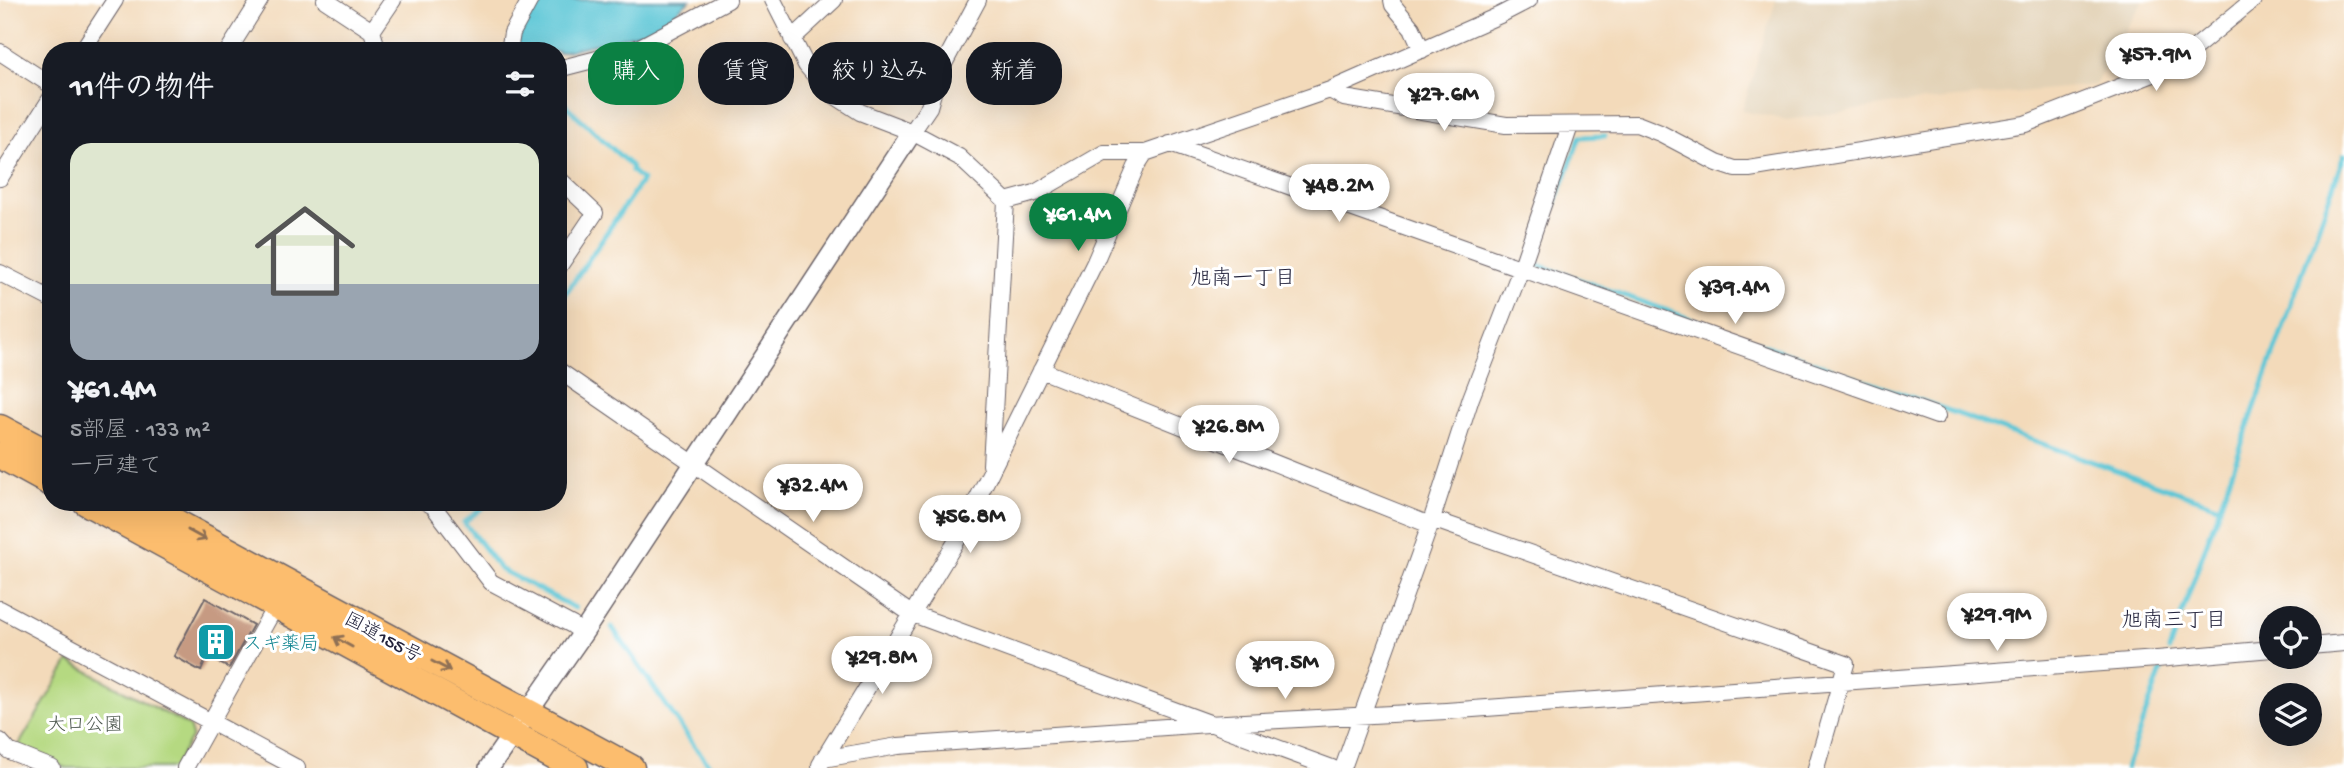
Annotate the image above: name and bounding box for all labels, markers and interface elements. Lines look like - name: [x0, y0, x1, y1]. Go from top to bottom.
- pin: ¥57.9M: [2099, 34, 2213, 93]
- chip: 購入: [588, 42, 684, 105]
- chip: 賃貸: [698, 42, 794, 105]
- chip: 絞り込み: [808, 42, 952, 105]
- chip: 新着: [966, 42, 1062, 105]
- text: ¥57.9M: [2121, 42, 2191, 69]
- icon: filters: [501, 65, 539, 103]
- text: 11件の物件: [70, 73, 214, 108]
- pin: ¥27.6M: [1387, 74, 1501, 133]
- text: ¥27.6M: [1410, 82, 1478, 109]
- pin: ¥48.2M: [1282, 164, 1396, 224]
- text: ¥48.2M: [1305, 173, 1373, 200]
- icon: home: [242, 188, 368, 314]
- pin: ¥61.4M: [1021, 194, 1135, 253]
- text: ¥61.4M: [1045, 202, 1111, 229]
- district label: 旭南一丁目: [1191, 266, 1296, 293]
- pin: ¥39.4M: [1678, 266, 1792, 326]
- text: ¥39.4M: [1701, 275, 1769, 302]
- text: ¥61.4M: [70, 374, 156, 409]
- pin: ¥26.8M: [1172, 406, 1286, 465]
- text: ¥26.8M: [1194, 414, 1264, 441]
- text: 5部屋 · 133 m²: [70, 418, 210, 445]
- text: 一戸建て: [70, 454, 162, 481]
- pin: ¥32.4M: [756, 464, 870, 524]
- text: ¥32.4M: [779, 473, 847, 500]
- pin: ¥56.8M: [913, 496, 1027, 555]
- text: ¥56.8M: [935, 504, 1005, 531]
- one-way arrow: [187, 528, 207, 542]
- pin: ¥29.9M: [1940, 594, 2054, 653]
- text: ¥29.9M: [1963, 602, 2031, 629]
- map controls: [2259, 606, 2322, 746]
- button: locate: [2259, 606, 2322, 669]
- street label: 国道155号: [340, 608, 426, 669]
- district label: 旭南三丁目: [2122, 608, 2227, 635]
- building icon: スギ薬局: [195, 621, 237, 663]
- place label: スギ薬局: [243, 633, 319, 657]
- one-way arrow: [333, 635, 353, 649]
- pin: ¥29.8M: [825, 636, 939, 696]
- pin: ¥19.5M: [1228, 642, 1342, 701]
- text: ¥29.8M: [847, 645, 917, 672]
- text: ¥19.5M: [1252, 650, 1318, 677]
- one-way arrow: [430, 660, 451, 673]
- button: layers: [2259, 683, 2322, 746]
- park label: 大口公園: [47, 715, 123, 738]

